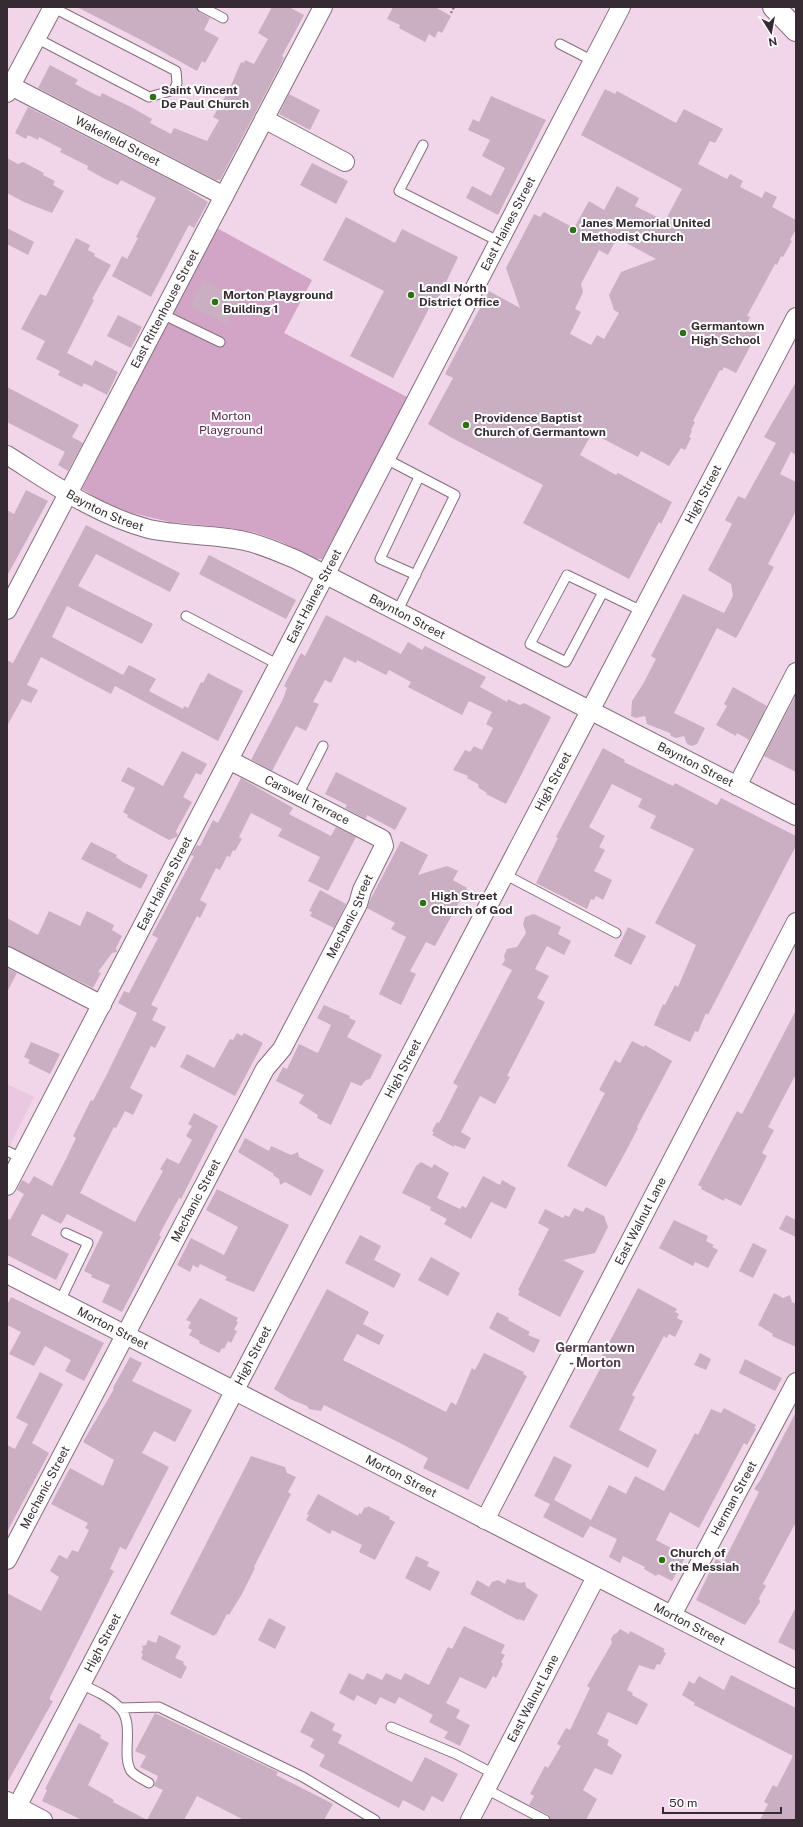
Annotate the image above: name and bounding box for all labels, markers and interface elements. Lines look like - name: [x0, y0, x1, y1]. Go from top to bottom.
- north arrow: [751, 12, 791, 52]
- text: N: [768, 35, 778, 49]
- place label: Saint Vincent De Paul Church: [161, 83, 249, 111]
- marker: Saint Vincent De Paul Church: [148, 92, 158, 102]
- street label: Wakefield Street: [73, 113, 163, 169]
- street label: East Haines Street: [478, 174, 539, 273]
- place label: Janes Memorial United Methodist Church: [581, 216, 711, 244]
- marker: Janes Memorial United Methodist Church: [568, 225, 578, 235]
- street label: East Rittenhouse Street: [128, 247, 202, 371]
- place label: LandI North District Office: [419, 281, 500, 309]
- place label: Morton Playground Building 1: [223, 288, 333, 316]
- marker: LandI North District Office: [406, 290, 416, 300]
- marker: Morton Playground Building 1: [210, 297, 220, 307]
- place label: Germantown High School: [691, 319, 765, 347]
- marker: Germantown High School: [678, 328, 688, 338]
- park label: Morton Playground: [199, 409, 263, 437]
- place label: Providence Baptist Church of Germantown: [474, 411, 606, 439]
- marker: Providence Baptist Church of Germantown: [461, 420, 471, 430]
- street label: High Street: [682, 462, 725, 526]
- street label: Baynton Street: [64, 487, 146, 534]
- street label: East Haines Street: [284, 546, 345, 646]
- street label: Baynton Street: [367, 591, 448, 642]
- street label: Baynton Street: [655, 739, 736, 790]
- street label: High Street: [532, 749, 574, 813]
- street label: Carswell Terrace: [262, 772, 352, 828]
- street label: East Haines Street: [134, 834, 195, 933]
- street label: Mechanic Street: [324, 872, 376, 961]
- place label: High Street Church of God: [431, 889, 513, 917]
- marker: High Street Church of God: [418, 898, 428, 908]
- street label: High Street: [382, 1036, 424, 1100]
- street label: Mechanic Street: [168, 1156, 224, 1244]
- street label: East Walnut Lane: [612, 1175, 669, 1267]
- street label: Morton Street: [75, 1304, 151, 1353]
- street label: High Street: [232, 1324, 274, 1388]
- district label: Germantown - Morton: [555, 1340, 635, 1370]
- street label: Mechanic Street: [18, 1443, 73, 1531]
- street label: Morton Street: [363, 1452, 439, 1501]
- street label: Herman Street: [708, 1458, 760, 1538]
- place label: Church of the Messiah: [670, 1546, 739, 1574]
- marker: Church of the Messiah: [657, 1555, 667, 1565]
- street label: Morton Street: [651, 1600, 728, 1648]
- street label: High Street: [82, 1611, 124, 1675]
- street label: East Walnut Lane: [505, 1652, 562, 1745]
- scale bar: [663, 1789, 781, 1815]
- text: 50 m: [669, 1796, 697, 1810]

